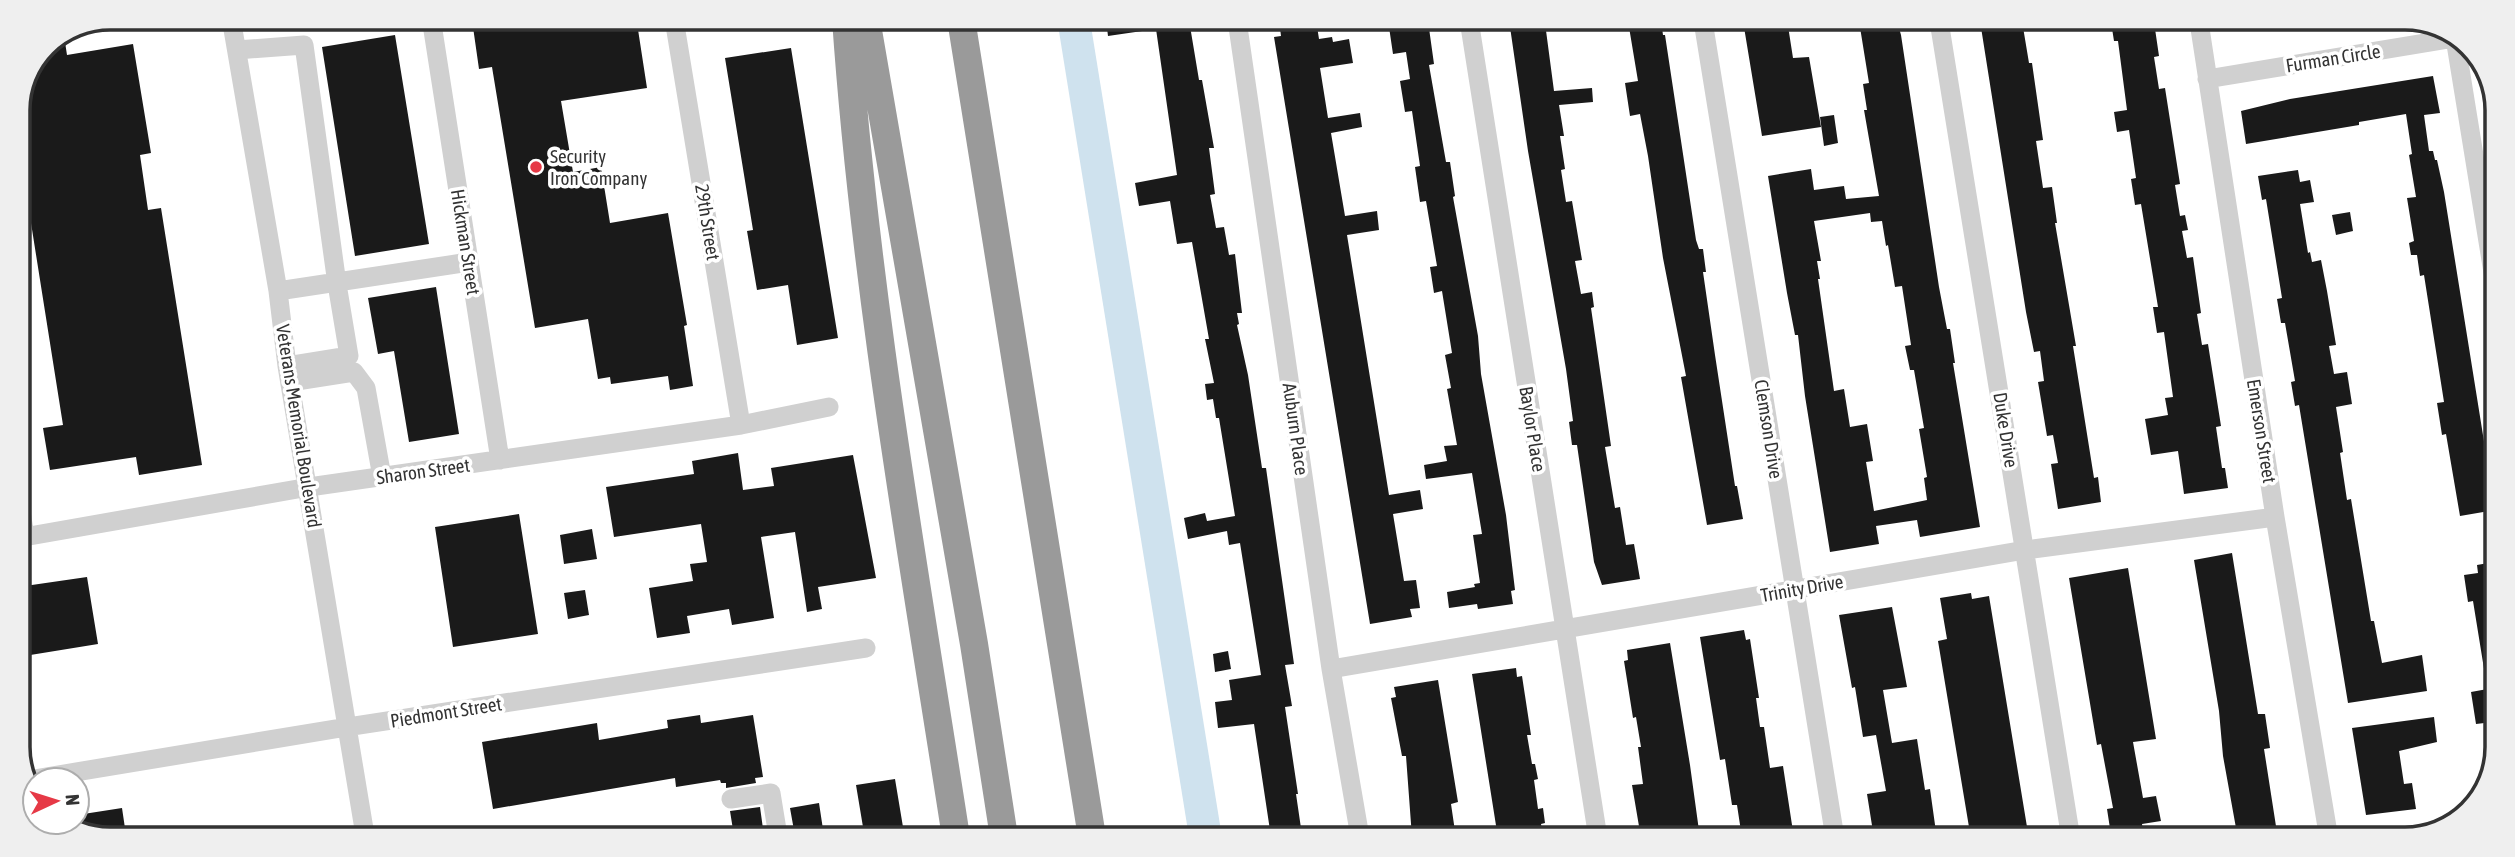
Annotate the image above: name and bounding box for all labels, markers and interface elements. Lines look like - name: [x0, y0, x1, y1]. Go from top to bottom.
- street label: Furman Circle: [2284, 40, 2382, 76]
- place label: Security Iron Company: [550, 145, 647, 189]
- marker: Security Iron Company: [528, 159, 544, 175]
- street label: 29th Street: [691, 182, 725, 262]
- street label: Hickman Street: [447, 188, 485, 296]
- street label: Veterans Memorial Boulevard: [272, 323, 326, 529]
- street label: Emerson Street: [2243, 377, 2281, 485]
- street label: Clemson Drive: [1750, 378, 1788, 480]
- street label: Auburn Place: [1279, 381, 1313, 477]
- street label: Baylor Place: [1515, 385, 1551, 473]
- street label: Duke Drive: [1989, 391, 2023, 469]
- street label: Sharon Street: [375, 454, 471, 488]
- street label: Trinity Drive: [1759, 570, 1845, 606]
- street label: Piedmont Street: [389, 692, 503, 732]
- north arrow: [21, 766, 91, 836]
- text: N: [62, 793, 84, 806]

